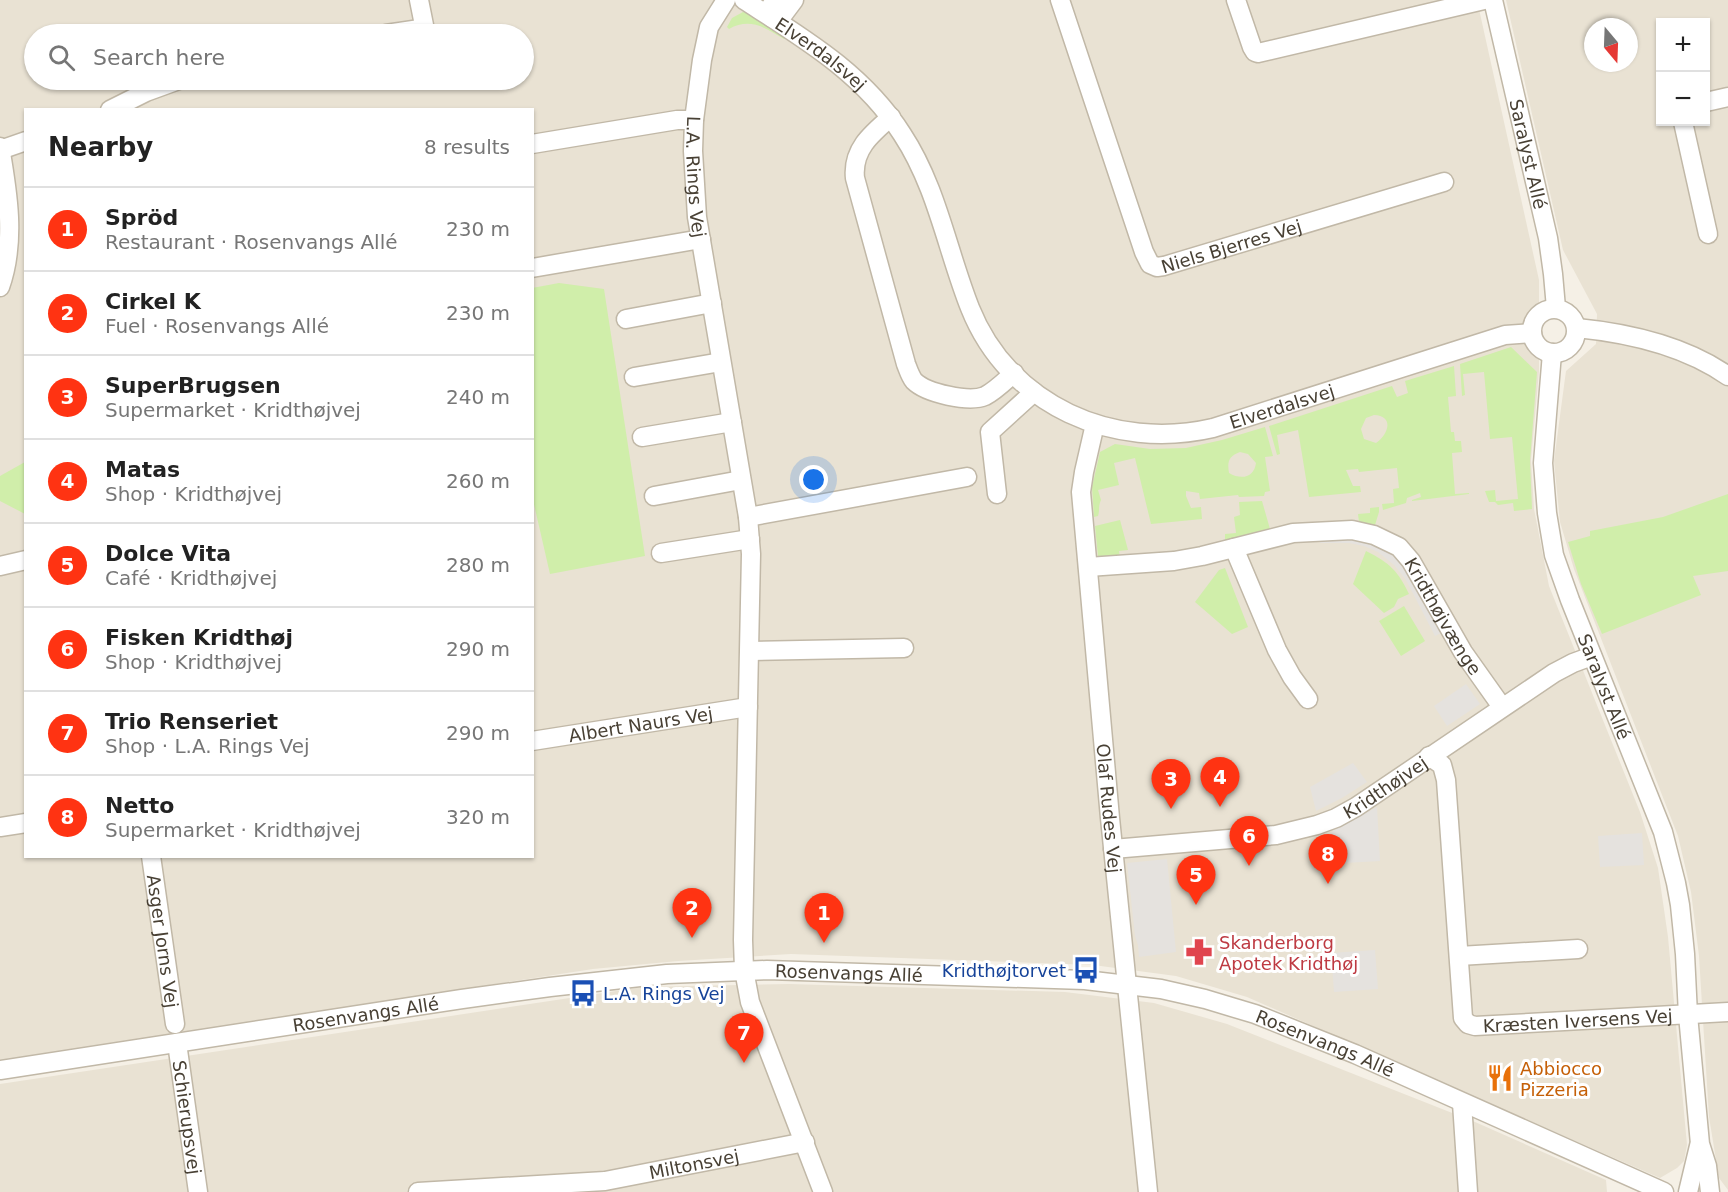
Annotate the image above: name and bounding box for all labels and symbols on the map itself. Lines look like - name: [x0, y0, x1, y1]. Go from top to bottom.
- street label: Elverdalsvej: [772, 13, 871, 95]
- north arrow: [1584, 18, 1638, 72]
- street label: Saralyst Allé: [1506, 97, 1551, 211]
- street label: L.A. Rings Vej: [682, 116, 711, 239]
- street label: Niels Bjerres Vej: [1159, 215, 1304, 277]
- street label: Elverdalsvej: [1227, 380, 1337, 433]
- your location: [799, 465, 828, 494]
- street label: Kridthøjvænge: [1401, 554, 1486, 679]
- street label: Saralyst Allé: [1574, 630, 1635, 742]
- street label: Albert Naurs Vej: [567, 702, 714, 746]
- street label: Olaf Rudes Vej: [1093, 743, 1126, 874]
- street label: Kridthøjvej: [1339, 751, 1431, 823]
- pin: 4: [1200, 758, 1240, 807]
- pin: 3: [1152, 760, 1190, 809]
- pin: 6: [1230, 816, 1268, 866]
- pin: 8: [1308, 834, 1348, 884]
- pin: 5: [1176, 856, 1216, 905]
- street label: Asger Jorns Vej: [143, 873, 183, 1009]
- pin: 2: [672, 888, 712, 938]
- pin: 1: [804, 894, 844, 943]
- place label: Skanderborg Apotek Kridthøj: [1219, 932, 1358, 974]
- pharmacy icon: Skanderborg Apotek Kridthøj: [1184, 937, 1214, 967]
- bus stop icon: Kridthøjtorvet: [1071, 955, 1101, 985]
- street label: Rosenvangs Allé: [775, 960, 923, 985]
- place label: Kridthøjtorvet: [942, 960, 1066, 981]
- bus stop icon: L.A. Rings Vej: [568, 978, 598, 1008]
- place label: L.A. Rings Vej: [603, 983, 725, 1004]
- street label: Rosenvangs Allé: [291, 992, 440, 1035]
- street label: Rosenvangs Allé: [1253, 1005, 1398, 1081]
- street label: Kræsten Iversens Vej: [1482, 1005, 1673, 1036]
- pin: 7: [724, 1014, 764, 1063]
- place label: Abbiocco Pizzeria: [1520, 1058, 1602, 1100]
- street label: Schierupsvej: [169, 1059, 206, 1176]
- restaurant icon: Abbiocco Pizzeria: [1485, 1063, 1515, 1093]
- street label: Miltonsvej: [647, 1145, 741, 1183]

